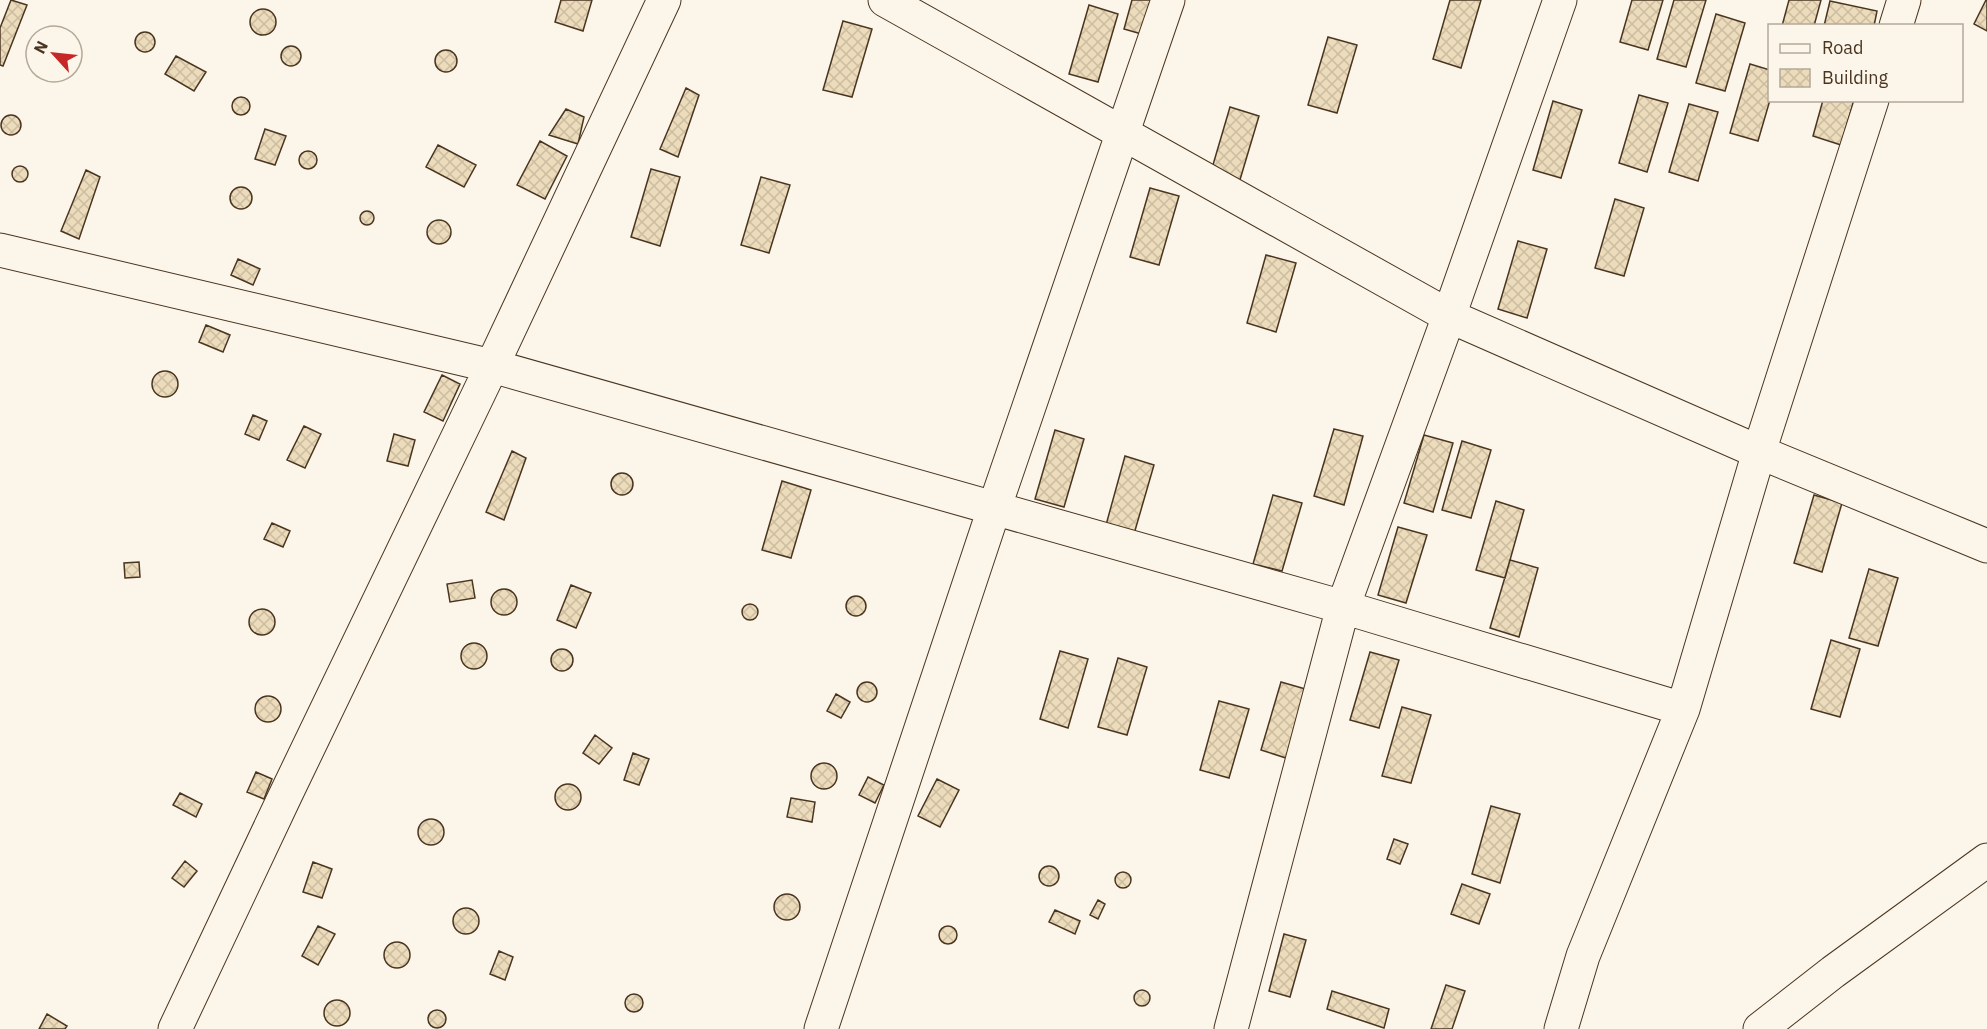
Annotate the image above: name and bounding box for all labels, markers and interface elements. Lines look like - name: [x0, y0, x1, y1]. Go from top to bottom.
- north arrow: [24, 24, 84, 84]
- legend: [1768, 24, 1963, 102]
- text: Road: [1822, 36, 1863, 59]
- text: N: [29, 37, 52, 57]
- text: Building: [1822, 66, 1889, 89]

